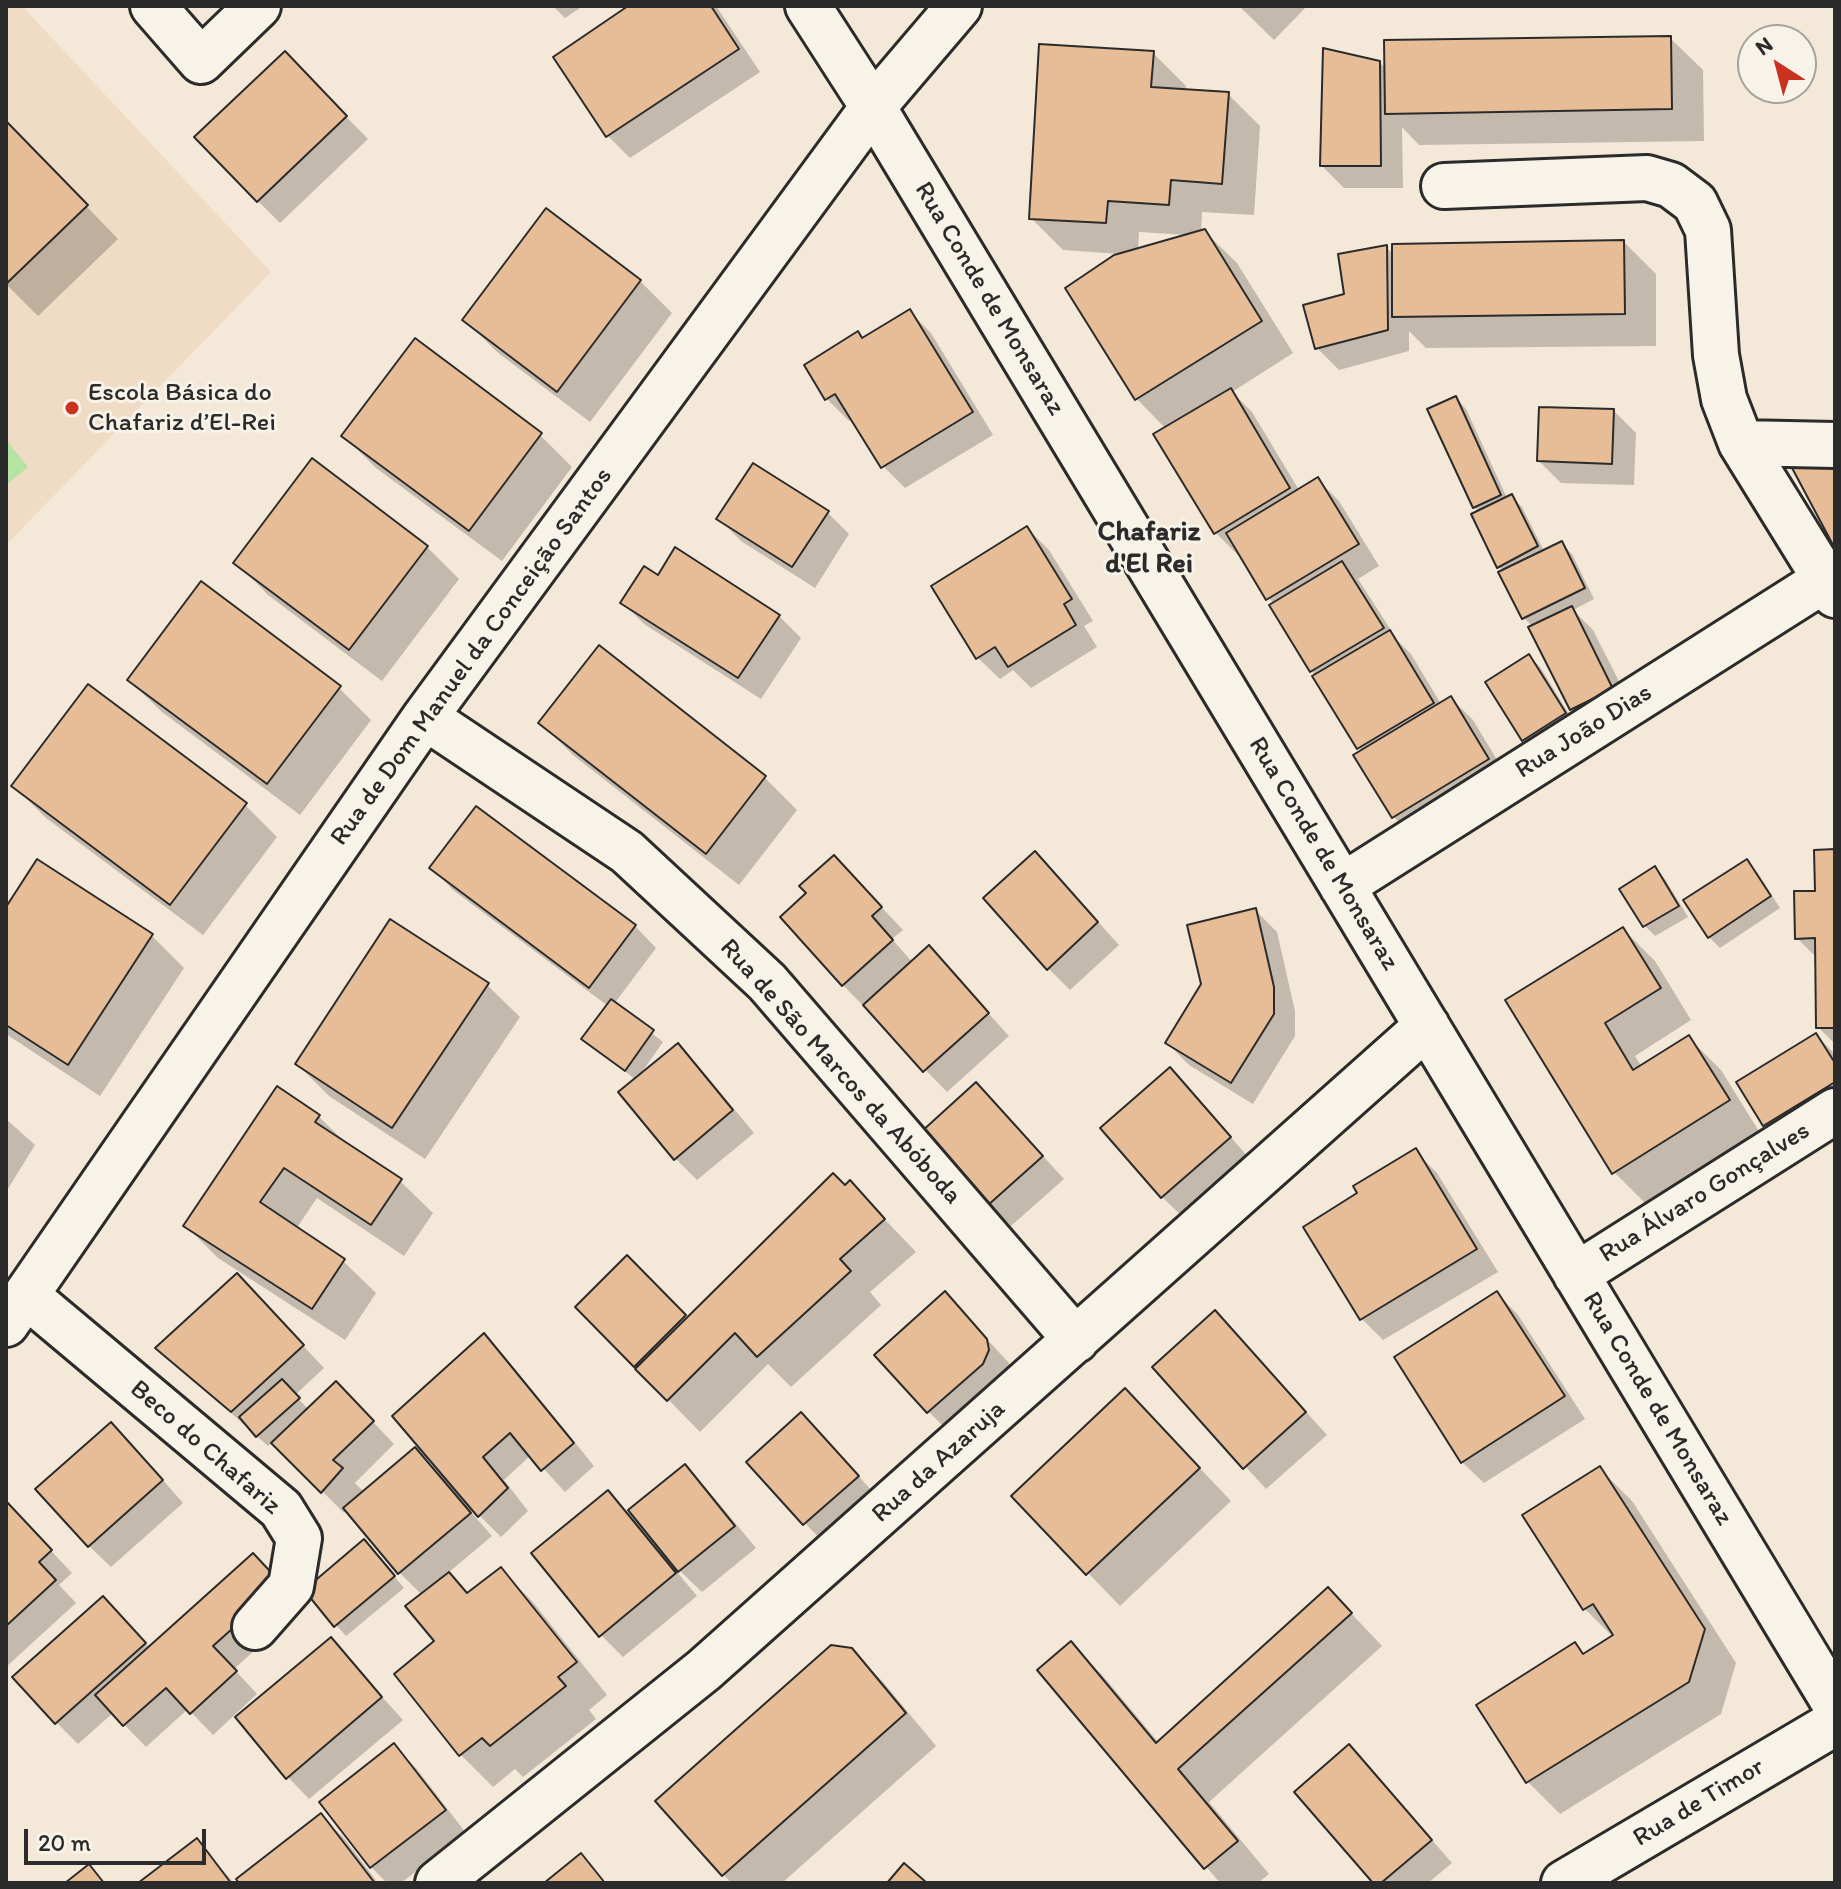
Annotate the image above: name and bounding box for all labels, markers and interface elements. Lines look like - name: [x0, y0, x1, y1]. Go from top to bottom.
- north arrow: [1737, 24, 1817, 104]
- text: N: [1750, 31, 1778, 61]
- street label: Rua Conde de Monsaraz: [907, 177, 1071, 421]
- place label: Escola Básica do Chafariz d’El-Rei: [88, 377, 276, 438]
- marker: Escola Básica do Chafariz d’El-Rei: [63, 399, 81, 417]
- street label: Rua de Dom Manuel da Conceição Santos: [324, 462, 620, 852]
- district label: Chafariz d'El Rei: [1097, 516, 1201, 582]
- street label: Rua João Dias: [1510, 678, 1658, 786]
- street label: Rua Conde de Monsaraz: [1241, 732, 1405, 976]
- street label: Rua de São Marcos da Abóboda: [713, 933, 967, 1211]
- street label: Rua Álvaro Gonçalves: [1594, 1116, 1816, 1270]
- street label: Rua Conde de Monsaraz: [1575, 1287, 1739, 1531]
- street label: Beco do Chafariz: [123, 1374, 287, 1522]
- street label: Rua da Azaruja: [866, 1394, 1012, 1530]
- street label: Rua de Timor: [1628, 1752, 1770, 1854]
- scale bar: [28, 1813, 210, 1863]
- text: 20 m: [38, 1828, 91, 1857]

